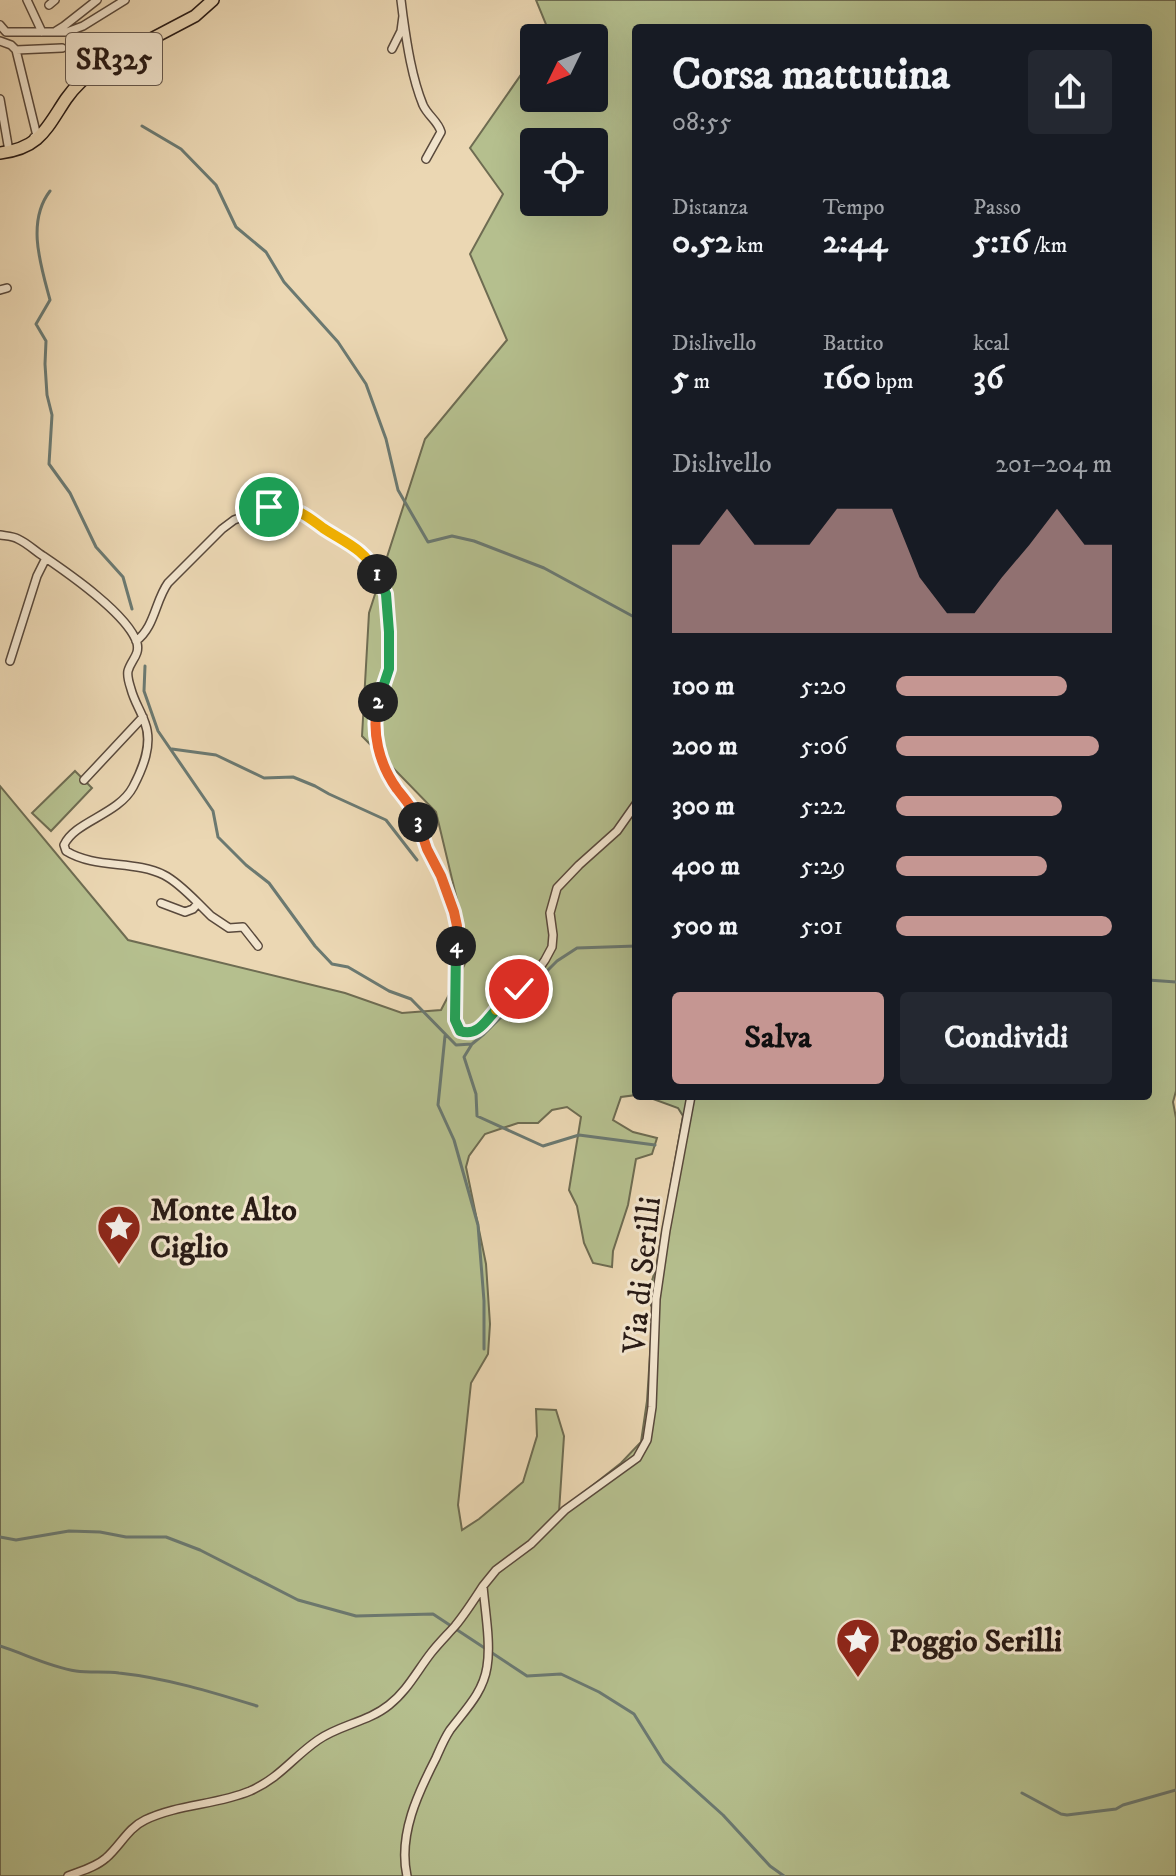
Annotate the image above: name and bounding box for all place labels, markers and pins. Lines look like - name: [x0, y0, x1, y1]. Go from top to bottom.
- pin: [235, 473, 303, 541]
- pin: 1: [357, 554, 397, 594]
- pin: 2: [358, 682, 398, 722]
- pin: 3: [398, 802, 438, 842]
- pin: 4: [436, 926, 476, 966]
- pin: [485, 955, 553, 1023]
- place label: Monte Alto Ciglio: [150, 1191, 297, 1268]
- place icon: Monte Alto Ciglio: [95, 1203, 143, 1266]
- place icon: Poggio Serilli: [834, 1616, 882, 1679]
- place label: Poggio Serilli: [889, 1622, 1062, 1662]

